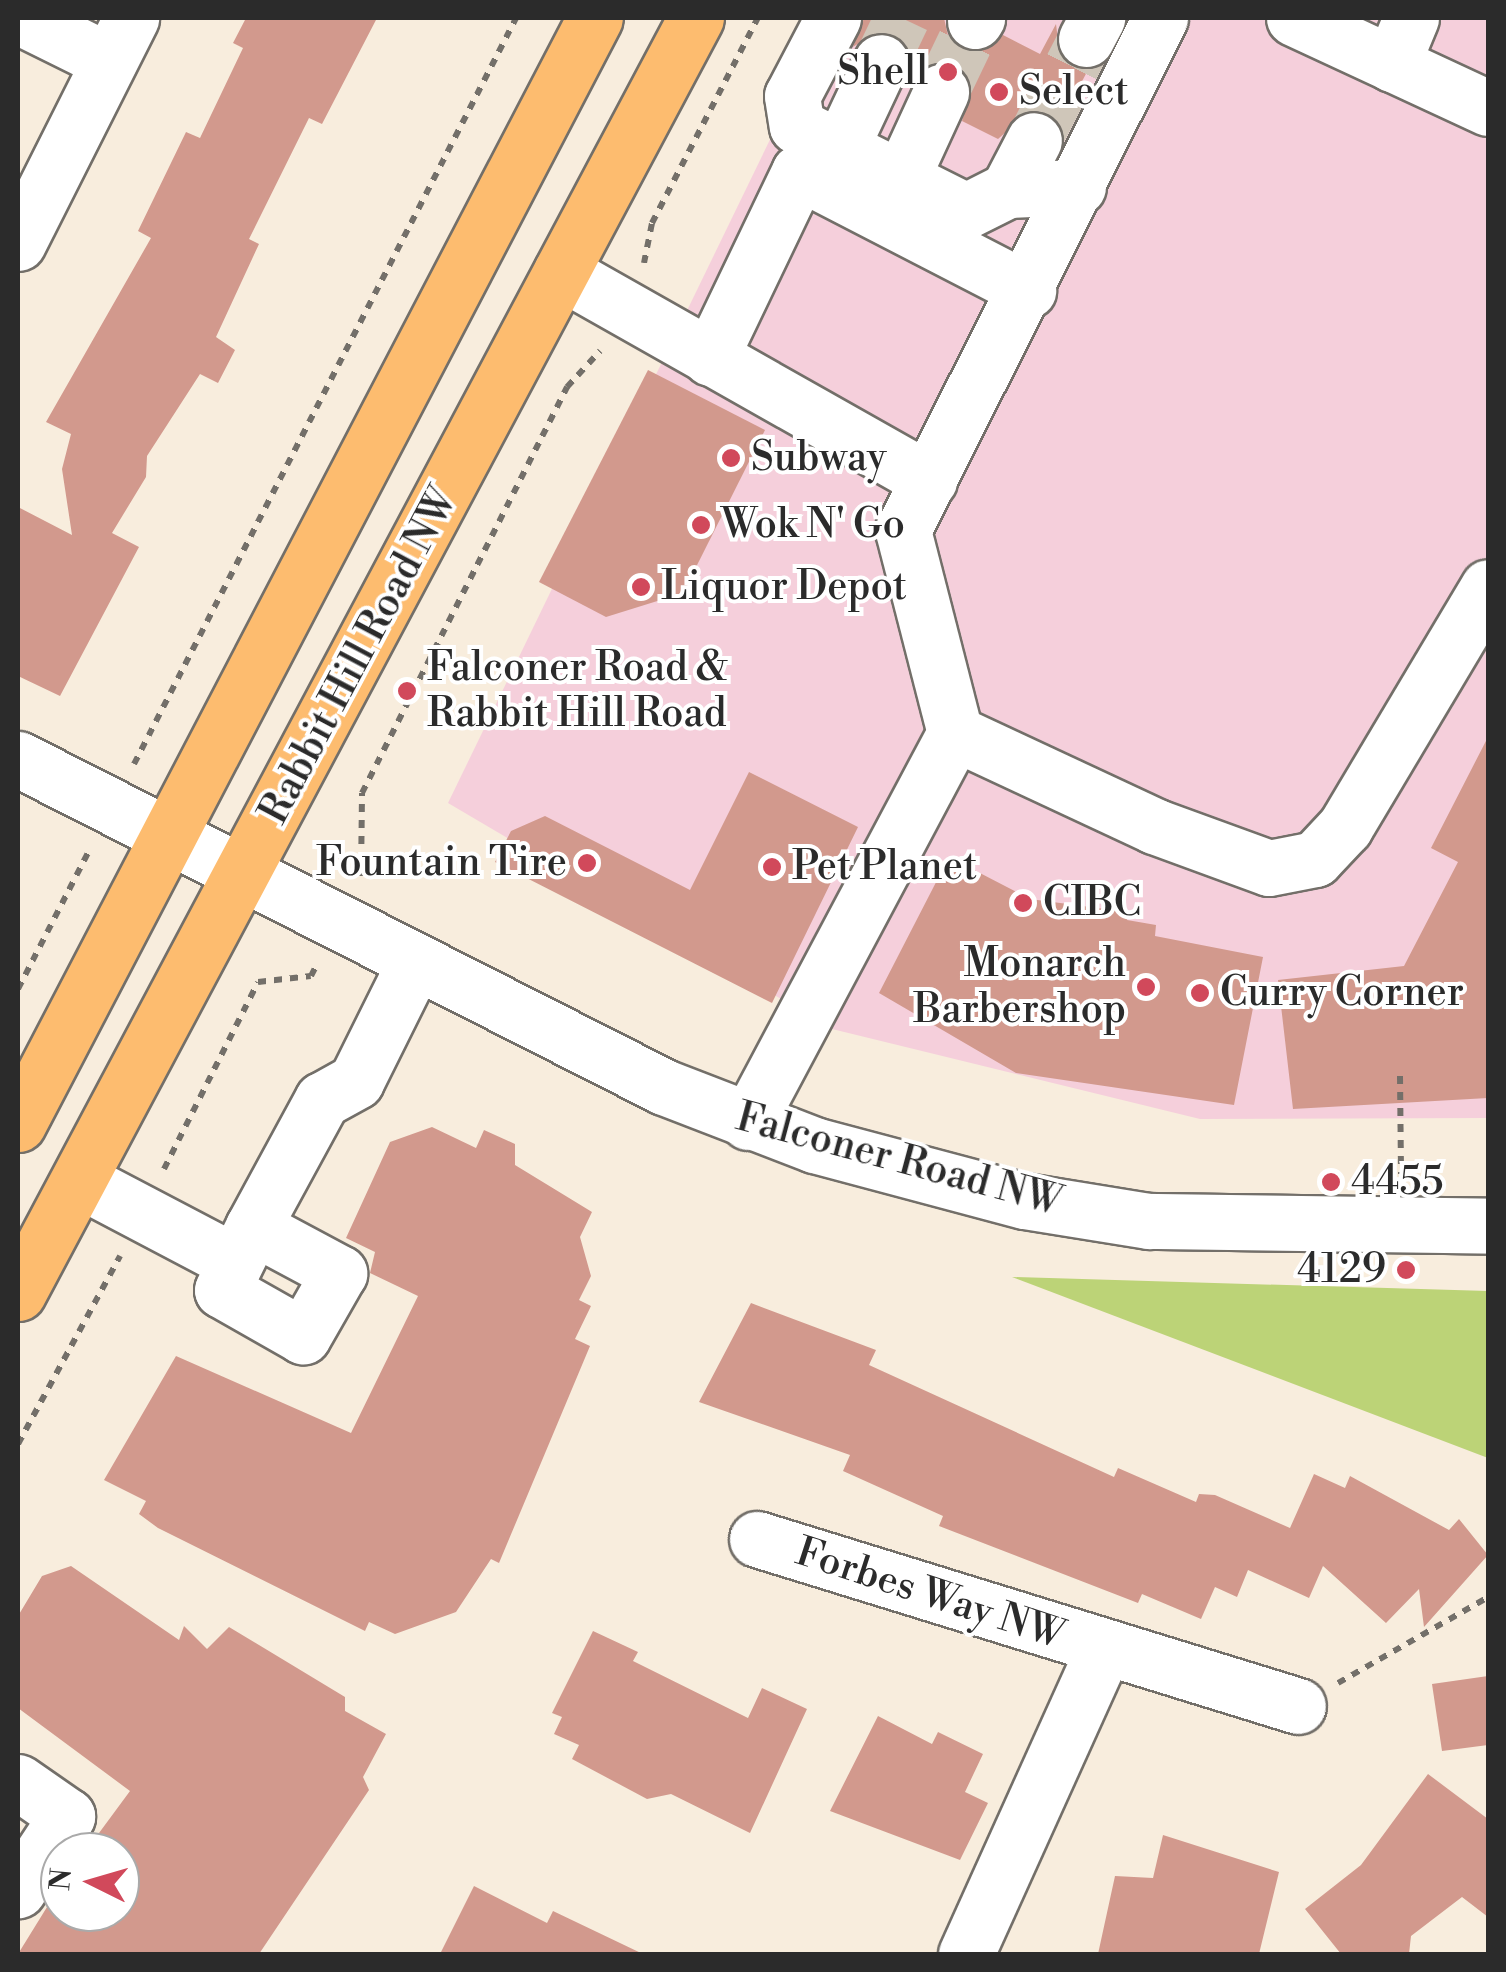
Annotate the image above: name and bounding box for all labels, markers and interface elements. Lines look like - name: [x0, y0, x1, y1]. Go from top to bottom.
- place label: Shell: [837, 48, 928, 96]
- marker: Shell: [937, 61, 959, 83]
- place label: Select: [1019, 68, 1129, 116]
- marker: Select: [988, 81, 1010, 103]
- place label: Subway: [751, 434, 886, 482]
- marker: Subway: [720, 447, 742, 469]
- street label: Rabbit Hill Road NW: [250, 480, 468, 832]
- place label: Wok N' Go: [721, 501, 905, 549]
- marker: Wok N' Go: [690, 514, 712, 536]
- place label: Liquor Depot: [661, 563, 907, 611]
- marker: Liquor Depot: [630, 576, 652, 598]
- place label: Falconer Road & Rabbit Hill Road: [427, 644, 728, 738]
- marker: Falconer Road & Rabbit Hill Road: [396, 680, 418, 702]
- place label: Fountain Tire: [316, 839, 567, 887]
- place label: Pet Planet: [792, 843, 977, 891]
- marker: Fountain Tire: [576, 852, 598, 874]
- marker: Pet Planet: [761, 856, 783, 878]
- place label: CIBC: [1043, 879, 1141, 927]
- marker: CIBC: [1012, 892, 1034, 914]
- place label: Monarch Barbershop: [913, 940, 1126, 1034]
- place label: Curry Corner: [1220, 969, 1464, 1017]
- marker: Monarch Barbershop: [1135, 976, 1157, 998]
- marker: Curry Corner: [1189, 982, 1211, 1004]
- street label: Falconer Road NW: [731, 1093, 1067, 1227]
- place label: 4455: [1351, 1158, 1443, 1206]
- marker: 4455: [1320, 1171, 1342, 1193]
- place label: 4129: [1297, 1246, 1386, 1294]
- marker: 4129: [1395, 1259, 1417, 1281]
- street label: Forbes Way NW: [790, 1528, 1070, 1660]
- north arrow: [40, 1832, 140, 1932]
- text: N: [43, 1867, 80, 1892]

